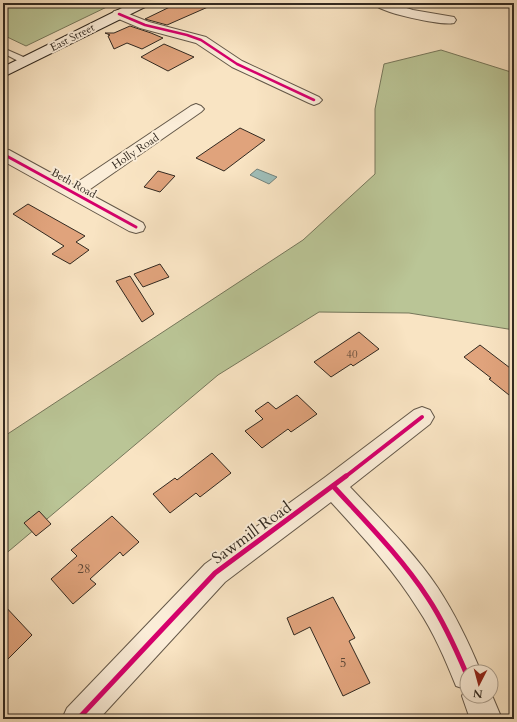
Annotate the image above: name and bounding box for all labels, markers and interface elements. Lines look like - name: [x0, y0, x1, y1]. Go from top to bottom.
- street label: East Street: [47, 20, 98, 55]
- street label: Holly Road: [109, 130, 162, 173]
- street label: Beth Road: [49, 165, 99, 202]
- house number: 40: [346, 347, 358, 362]
- street label: Sawmill Road: [207, 496, 296, 569]
- house number: 28: [77, 560, 91, 578]
- house number: 5: [340, 654, 346, 672]
- north arrow: [459, 664, 499, 704]
- text: N: [472, 685, 484, 701]

